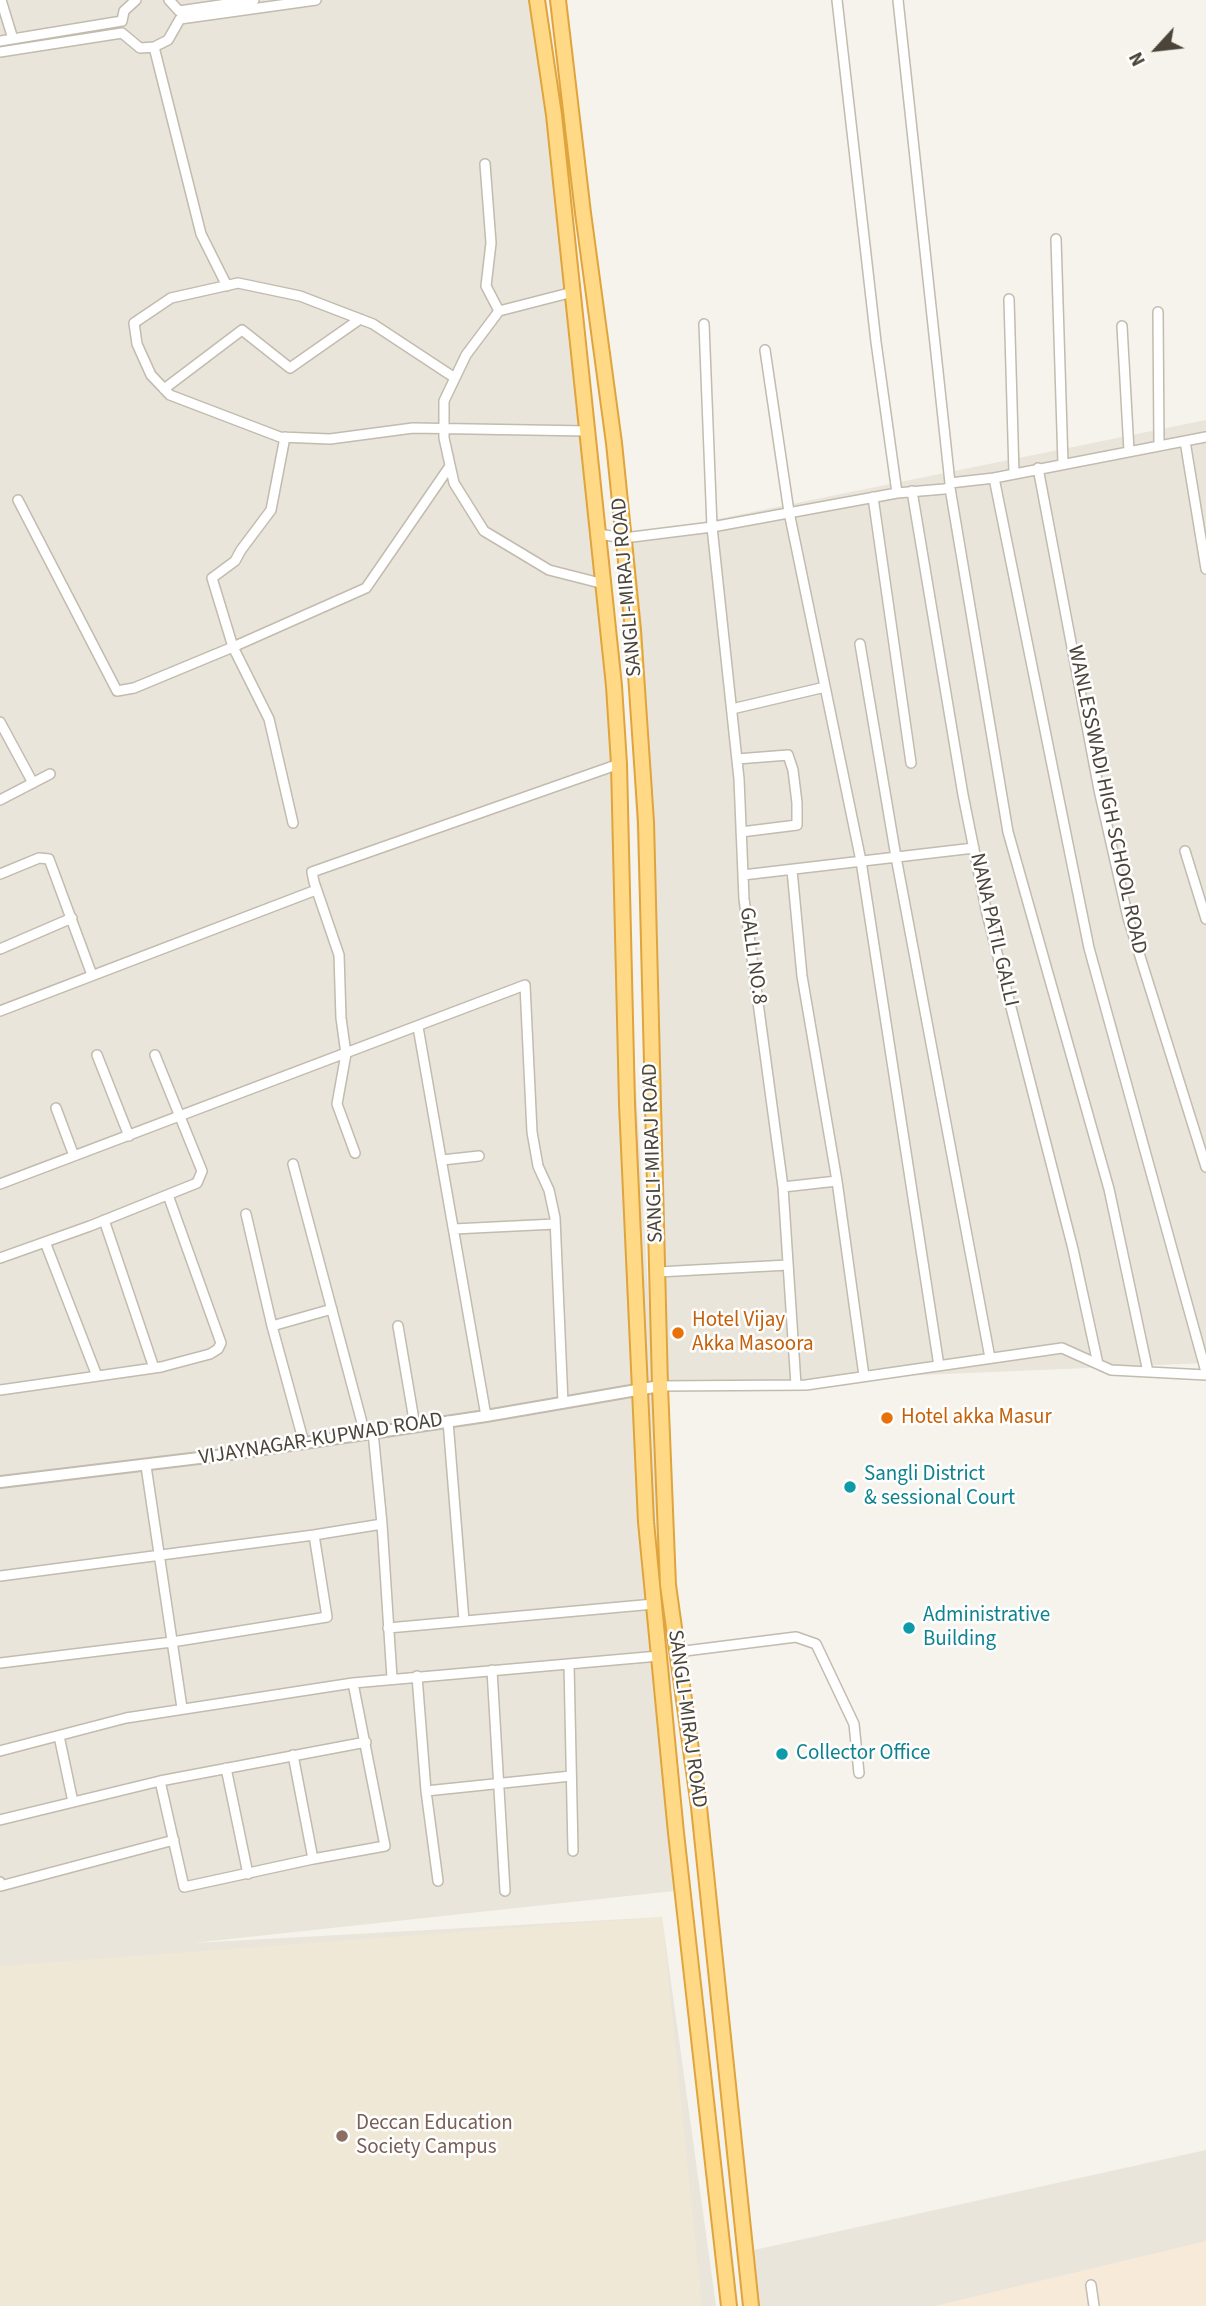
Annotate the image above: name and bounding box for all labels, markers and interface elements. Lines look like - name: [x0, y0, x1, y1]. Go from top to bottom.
- north arrow: [1122, 14, 1192, 84]
- text: N: [1123, 47, 1153, 71]
- street label: SANGLI-MIRAJ ROAD: [608, 496, 648, 678]
- street label: WANLESSWADI HIGH SCHOOL ROAD: [1061, 643, 1151, 957]
- street label: NANA PATIL GALLI: [963, 851, 1023, 1009]
- street label: GALLI NO.8: [733, 906, 771, 1006]
- street label: SANGLI-MIRAJ ROAD: [638, 1063, 670, 1243]
- place label: Hotel Vijay Akka Masoora: [692, 1308, 814, 1358]
- marker: Hotel Vijay Akka Masoora: [670, 1325, 686, 1341]
- place label: Hotel akka Masur: [901, 1405, 1052, 1431]
- street label: VIJAYNAGAR-KUPWAD ROAD: [197, 1408, 445, 1472]
- marker: Hotel akka Masur: [879, 1410, 895, 1426]
- place label: Sangli District & sessional Court: [864, 1462, 1015, 1512]
- marker: Sangli District & sessional Court: [842, 1479, 858, 1495]
- place label: Administrative Building: [923, 1603, 1050, 1653]
- marker: Administrative Building: [901, 1620, 917, 1636]
- street label: SANGLI-MIRAJ ROAD: [661, 1628, 711, 1810]
- place label: Collector Office: [796, 1741, 930, 1767]
- marker: Collector Office: [774, 1746, 790, 1762]
- place label: Deccan Education Society Campus: [356, 2111, 513, 2161]
- marker: Deccan Education Society Campus: [334, 2128, 350, 2144]

